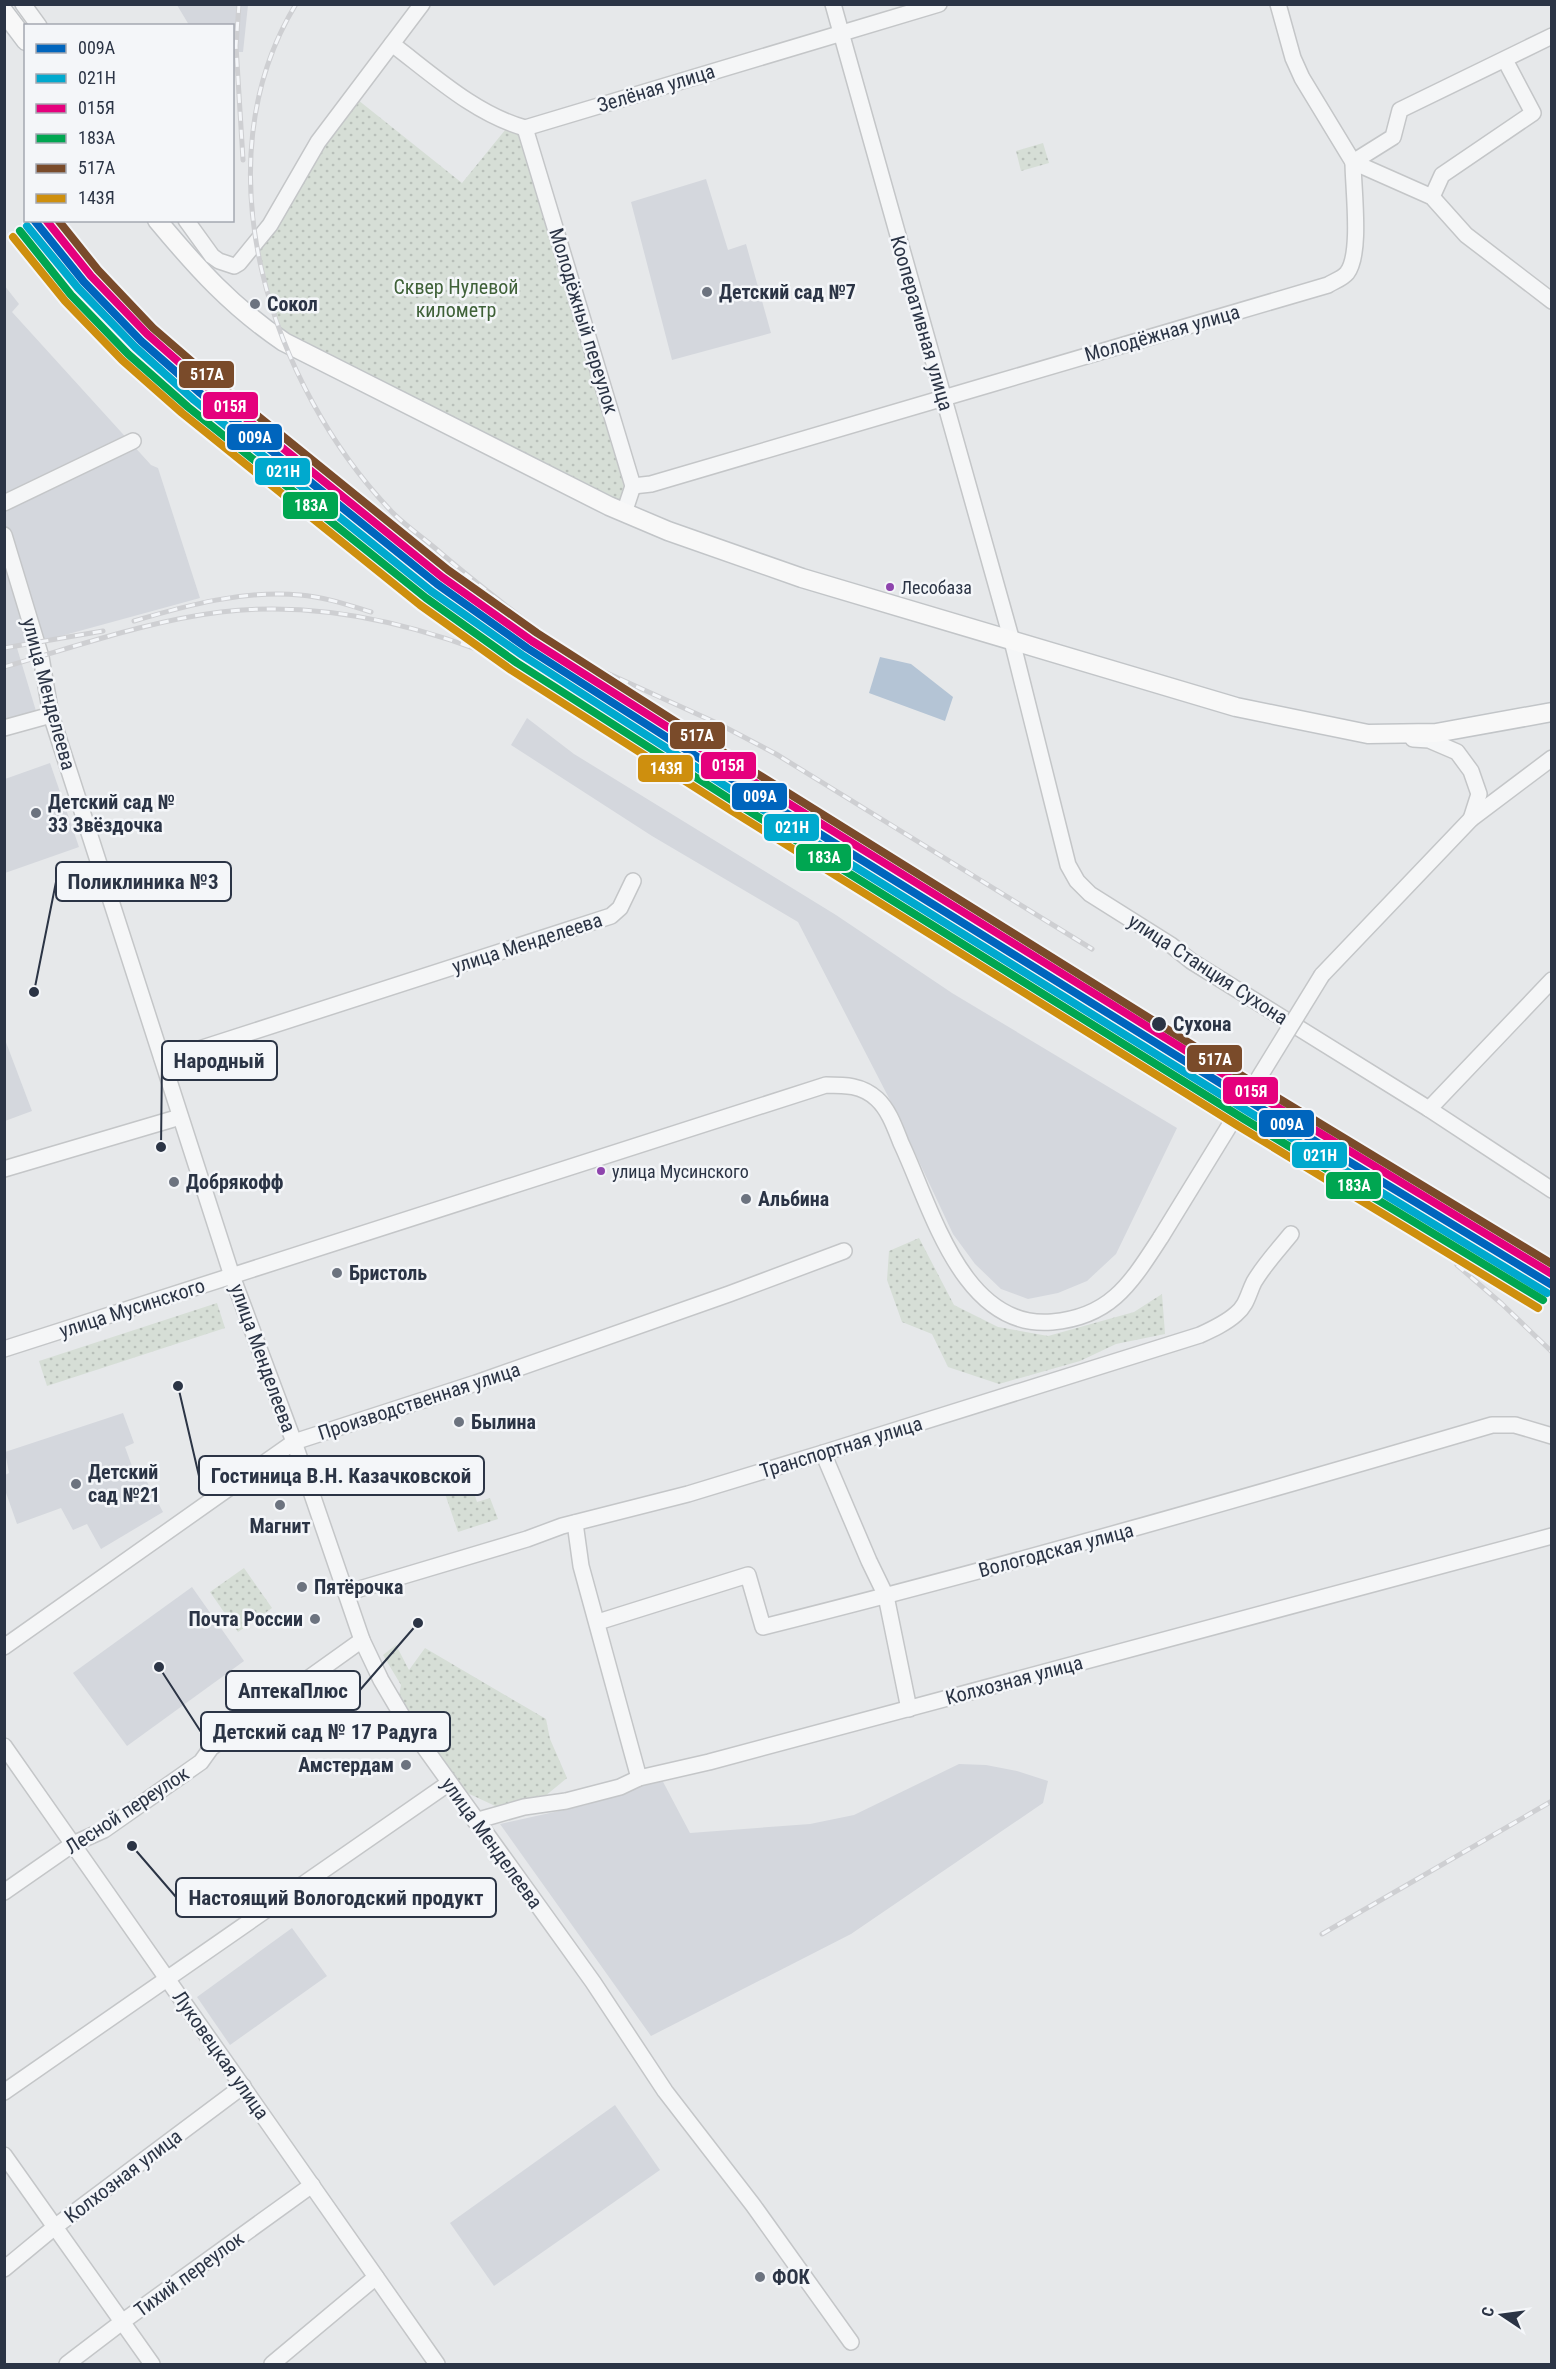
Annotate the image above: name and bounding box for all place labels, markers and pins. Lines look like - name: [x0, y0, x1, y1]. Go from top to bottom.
- place label: Детский сад №7: [719, 280, 856, 304]
- marker: Детский сад №7: [700, 285, 714, 299]
- place label: Сокол: [267, 292, 318, 316]
- marker: Сокол: [248, 297, 262, 311]
- place label: Лесобаза: [901, 577, 972, 598]
- marker: Лесобаза: [884, 581, 896, 593]
- place label: Детский сад № 33 Звёздочка: [48, 790, 175, 837]
- marker: Детский сад № 33 Звёздочка: [29, 806, 43, 820]
- callout: Поликлиника №3: [56, 862, 231, 901]
- place label: Сухона: [1173, 1012, 1231, 1036]
- marker: Сухона: [1150, 1015, 1168, 1033]
- callout: Народный: [162, 1041, 277, 1080]
- place label: улица Мусинского: [612, 1161, 749, 1182]
- marker: улица Мусинского: [595, 1165, 607, 1177]
- place label: Добрякофф: [186, 1170, 284, 1194]
- marker: Добрякофф: [167, 1175, 181, 1189]
- place label: Альбина: [758, 1187, 829, 1211]
- marker: Альбина: [739, 1192, 753, 1206]
- place label: Бристоль: [349, 1261, 427, 1285]
- marker: Бристоль: [330, 1266, 344, 1280]
- place label: Былина: [471, 1410, 536, 1434]
- marker: Былина: [452, 1415, 466, 1429]
- callout: Гостиница В.Н. Казачковской: [199, 1456, 484, 1495]
- place label: Детский сад №21: [88, 1460, 160, 1507]
- marker: Детский сад №21: [69, 1477, 83, 1491]
- marker: Магнит: [273, 1498, 287, 1512]
- place label: Магнит: [249, 1514, 311, 1538]
- place label: Пятёрочка: [314, 1575, 403, 1599]
- marker: Пятёрочка: [295, 1580, 309, 1594]
- place label: Почта России: [188, 1607, 303, 1631]
- marker: Почта России: [308, 1612, 322, 1626]
- callout: АптекаПлюс: [226, 1671, 360, 1710]
- callout: Детский сад № 17 Радуга: [201, 1712, 450, 1751]
- place label: Амстердам: [298, 1753, 394, 1777]
- marker: Амстердам: [399, 1758, 413, 1772]
- callout: Настоящий Вологодский продукт: [176, 1878, 496, 1917]
- place label: ФОК: [772, 2265, 811, 2289]
- marker: ФОК: [753, 2270, 767, 2284]

